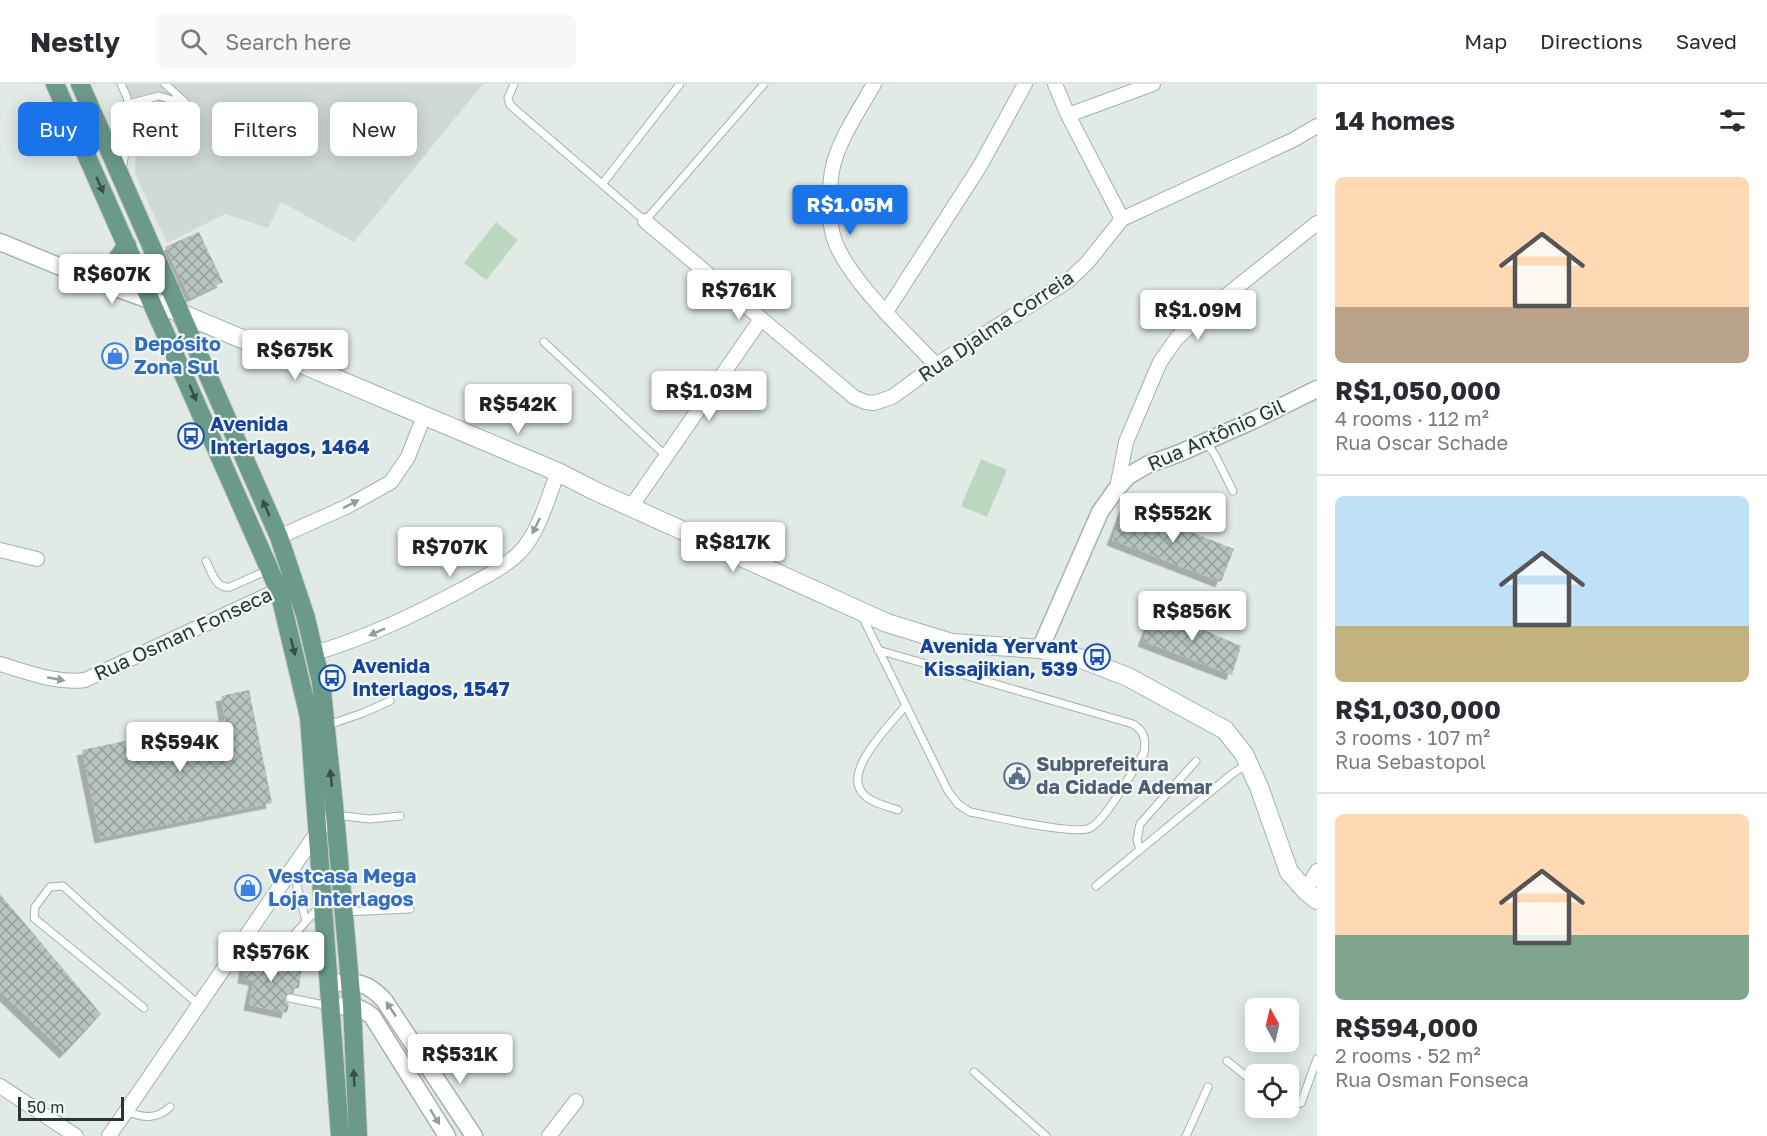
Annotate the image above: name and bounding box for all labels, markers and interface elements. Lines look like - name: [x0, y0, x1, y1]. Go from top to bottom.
- search box: [156, 14, 576, 68]
- text: Nestly: [30, 25, 120, 58]
- icon: search: [177, 25, 210, 58]
- text: Search here: [225, 28, 351, 55]
- text: Map: [1464, 28, 1507, 54]
- text: Directions: [1540, 28, 1643, 54]
- text: Saved: [1676, 28, 1737, 54]
- chip: Buy: [18, 102, 99, 156]
- chip: Rent: [111, 102, 200, 156]
- chip: Filters: [212, 102, 318, 156]
- chip: New: [330, 102, 417, 156]
- icon: filters: [1716, 104, 1749, 137]
- text: 14 homes: [1335, 105, 1455, 136]
- one-way arrow: [96, 177, 105, 194]
- pin: R$1.05M: [795, 185, 905, 236]
- text: R$1.05M: [807, 192, 894, 216]
- icon: home: [1488, 216, 1596, 324]
- pin: R$607K: [63, 254, 161, 305]
- text: R$607K: [73, 261, 151, 285]
- street label: Rua Djalma Correia: [913, 264, 1078, 386]
- pin: R$761K: [690, 270, 788, 321]
- text: R$761K: [701, 277, 777, 301]
- pin: R$1.09M: [1143, 290, 1253, 341]
- text: R$1.09M: [1154, 297, 1242, 321]
- pin: R$675K: [246, 330, 344, 381]
- place label: Depósito Zona Sul: [134, 331, 221, 378]
- text: R$675K: [256, 337, 334, 361]
- shop icon: Depósito Zona Sul: [100, 341, 130, 371]
- pin: R$1.03M: [654, 371, 764, 422]
- text: R$1,050,000: [1335, 375, 1501, 406]
- text: R$1.03M: [666, 378, 753, 402]
- one-way arrow: [189, 384, 198, 402]
- pin: R$542K: [469, 384, 567, 435]
- text: R$542K: [479, 391, 557, 415]
- street label: Rua Antônio Gil: [1143, 393, 1288, 475]
- text: 4 rooms · 112 m²: [1335, 406, 1489, 430]
- place label: Avenida Interlagos, 1464: [210, 411, 370, 458]
- bus stop icon: Avenida Interlagos, 1464: [176, 421, 206, 451]
- text: Rua Oscar Schade: [1335, 430, 1508, 454]
- pin: R$552K: [1124, 493, 1222, 544]
- one-way arrow: [261, 499, 270, 517]
- one-way arrow: [343, 499, 360, 509]
- text: R$552K: [1134, 500, 1212, 524]
- one-way arrow: [531, 517, 540, 534]
- pin: R$817K: [684, 522, 782, 573]
- pin: R$707K: [401, 527, 499, 578]
- text: R$817K: [695, 529, 771, 553]
- text: R$707K: [412, 534, 488, 558]
- icon: home: [1488, 535, 1596, 643]
- street label: Rua Osman Fonseca: [90, 581, 275, 685]
- pin: R$856K: [1143, 591, 1241, 642]
- text: R$856K: [1152, 598, 1232, 622]
- one-way arrow: [368, 627, 385, 636]
- place label: Avenida Yervant Kissajikian, 539: [920, 633, 1078, 680]
- one-way arrow: [289, 638, 298, 656]
- bus stop icon: Avenida Yervant Kissajikian, 539: [1082, 642, 1112, 672]
- place label: Avenida Interlagos, 1547: [352, 653, 510, 700]
- bus stop icon: Avenida Interlagos, 1547: [317, 663, 347, 693]
- one-way arrow: [47, 675, 66, 684]
- text: R$1,030,000: [1335, 694, 1501, 725]
- pin: R$594K: [131, 722, 229, 773]
- text: 3 rooms · 107 m²: [1335, 725, 1490, 749]
- text: R$594K: [140, 729, 220, 753]
- text: Rua Sebastopol: [1335, 749, 1486, 773]
- place label: Subprefeitura da Cidade Ademar: [1036, 751, 1213, 798]
- public building icon: Subprefeitura da Cidade Ademar: [1002, 761, 1032, 791]
- one-way arrow: [327, 768, 336, 787]
- icon: home: [1488, 853, 1596, 961]
- place label: Vestcasa Mega Loja Interlagos: [268, 863, 416, 910]
- shop icon: Vestcasa Mega Loja Interlagos: [233, 873, 263, 903]
- pin: R$576K: [222, 932, 320, 983]
- text: R$576K: [232, 939, 310, 963]
- north arrow: [1245, 998, 1299, 1052]
- map controls: [1245, 998, 1299, 1118]
- one-way arrow: [385, 1001, 396, 1018]
- text: R$594,000: [1335, 1012, 1478, 1043]
- pin: R$531K: [411, 1034, 509, 1085]
- text: R$531K: [422, 1041, 498, 1065]
- text: 2 rooms · 52 m²: [1335, 1043, 1481, 1067]
- button: locate: [1245, 1064, 1299, 1118]
- text: Rua Osman Fonseca: [1335, 1067, 1529, 1091]
- one-way arrow: [350, 1068, 359, 1087]
- scale bar: [18, 1094, 124, 1122]
- text: 50 m: [27, 1097, 64, 1117]
- one-way arrow: [429, 1109, 440, 1125]

